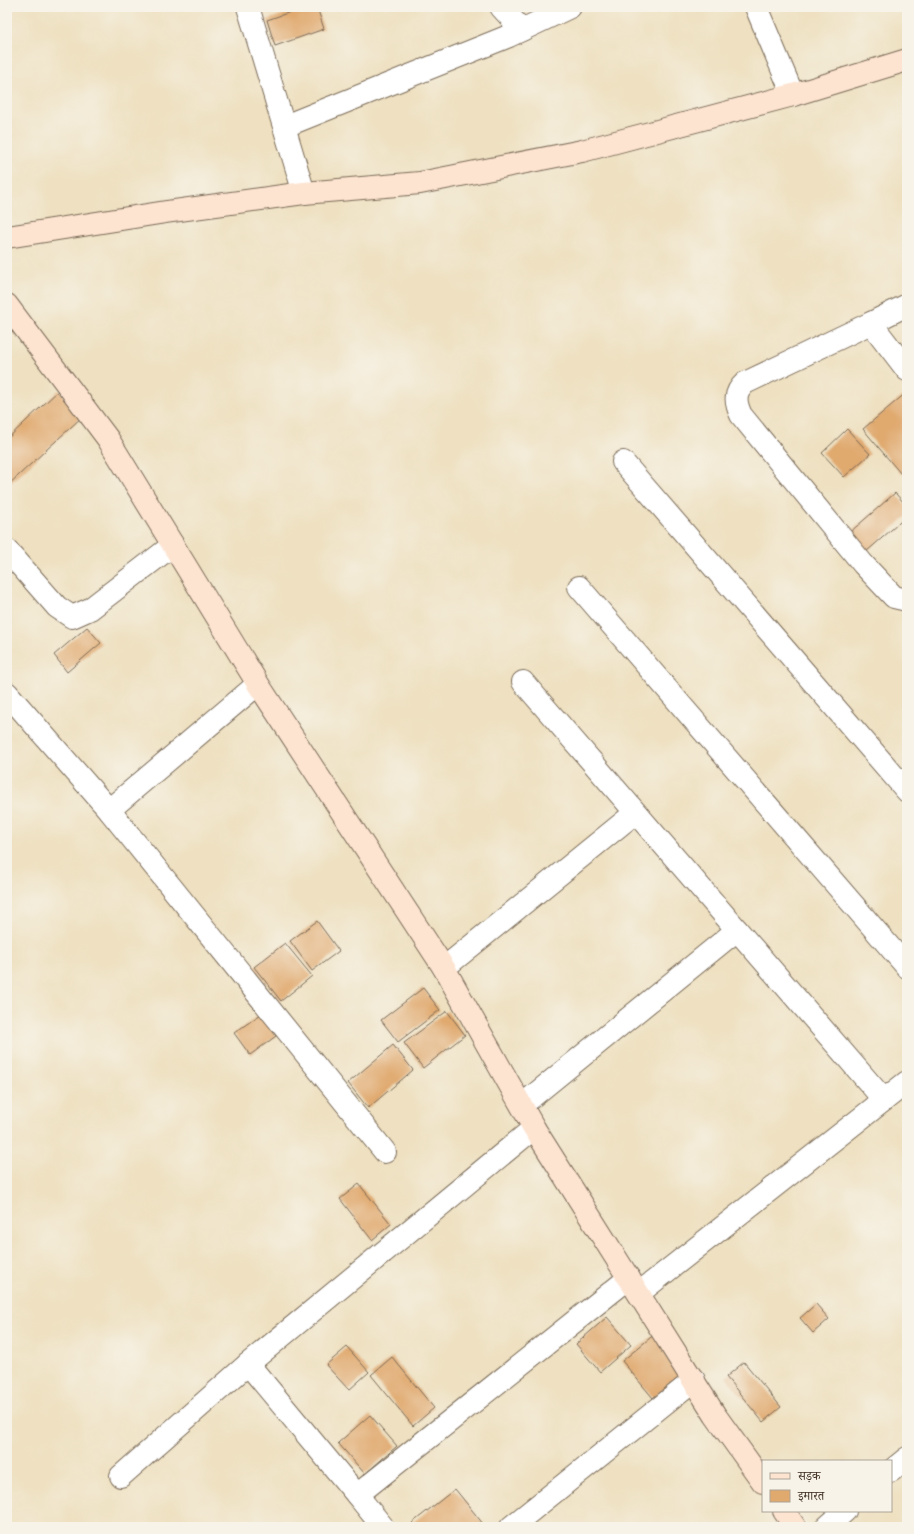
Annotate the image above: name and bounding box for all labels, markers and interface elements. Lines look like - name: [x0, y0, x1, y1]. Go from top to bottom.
- legend: [762, 1460, 892, 1512]
- text: सड़क: [797, 1468, 822, 1486]
- text: इमारत: [797, 1488, 825, 1506]

